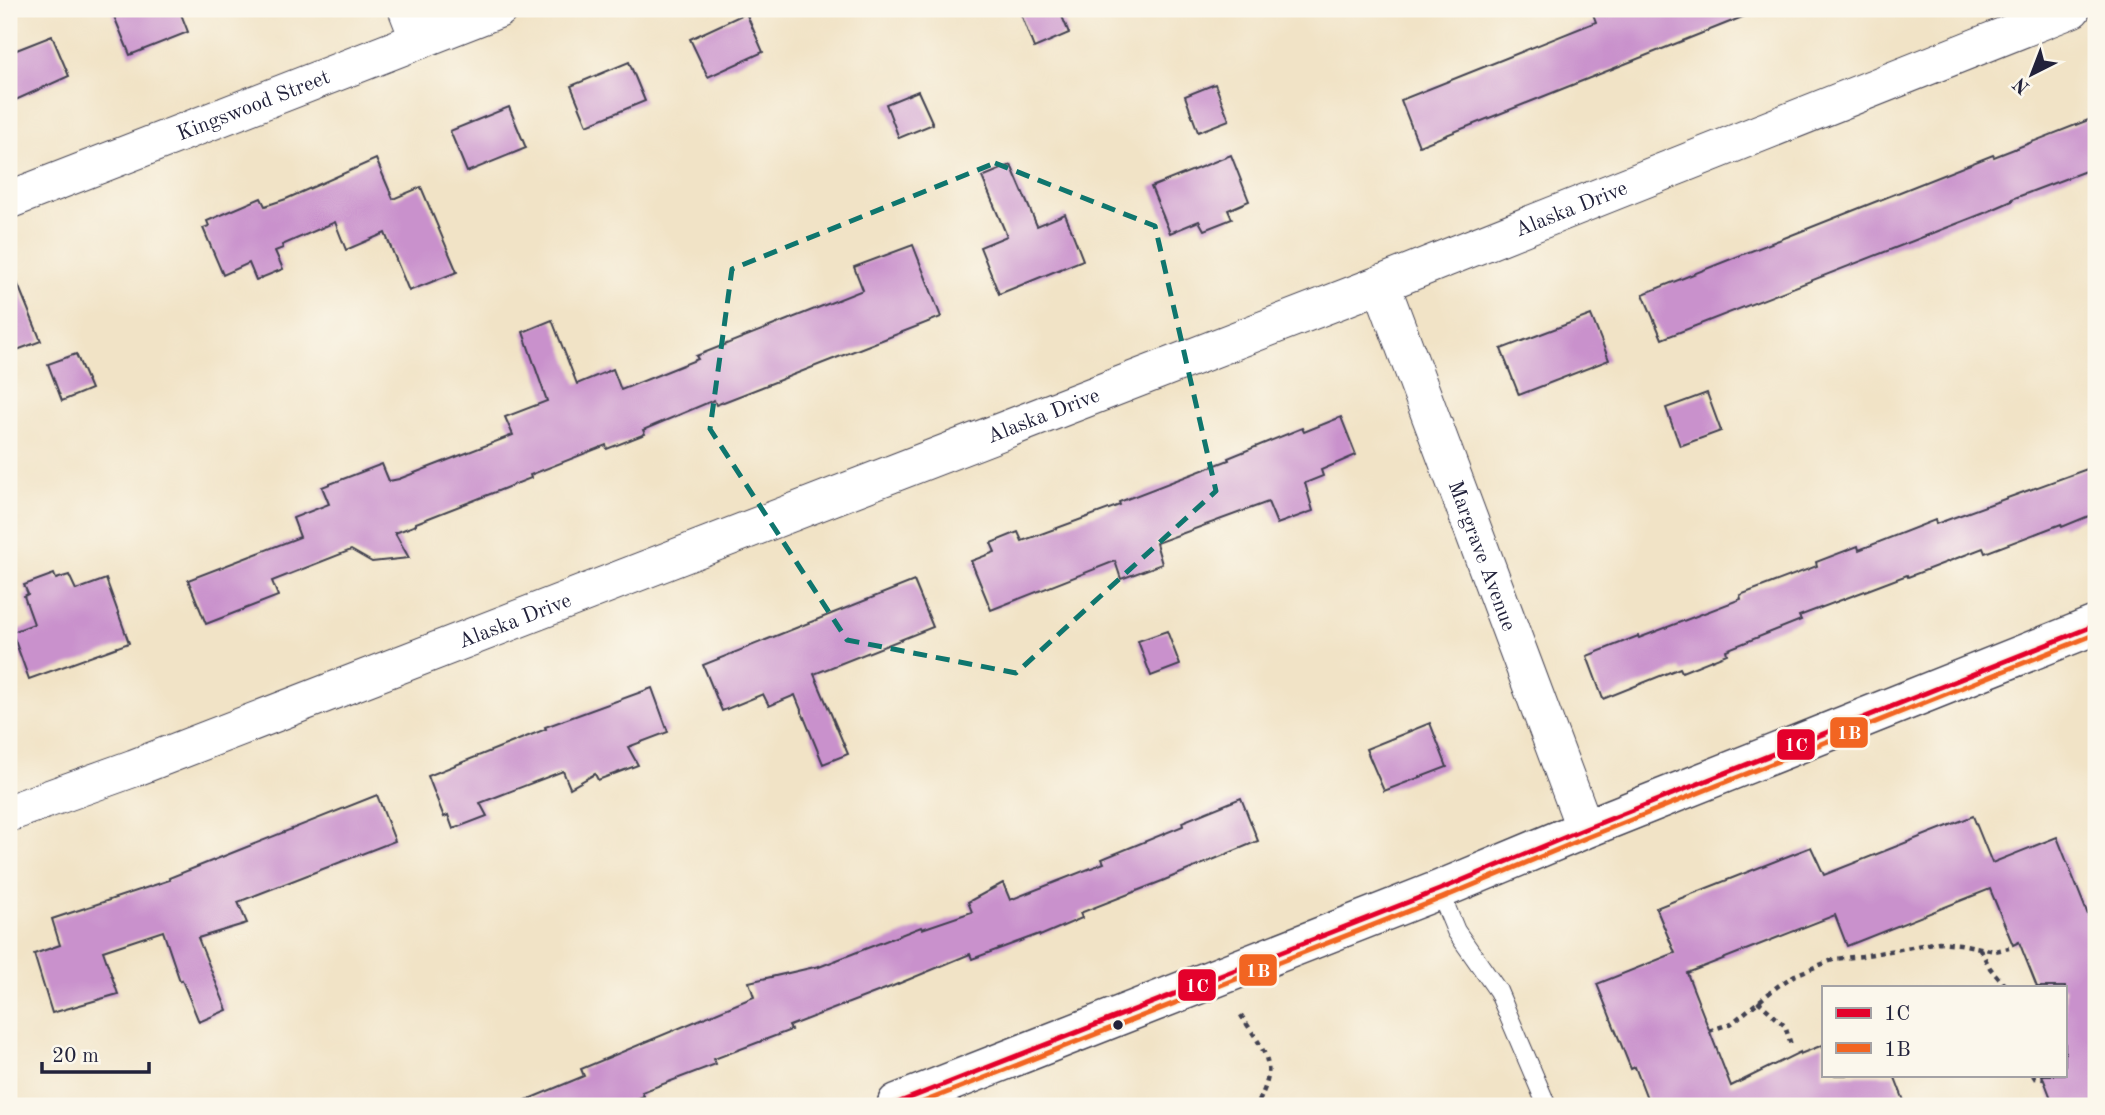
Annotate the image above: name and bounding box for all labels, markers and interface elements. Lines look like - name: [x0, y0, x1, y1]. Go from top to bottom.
- north arrow: [1996, 38, 2066, 108]
- street label: Kingswood Street: [174, 67, 333, 145]
- text: N: [2010, 73, 2034, 97]
- street label: Alaska Drive: [1512, 178, 1631, 242]
- street label: Alaska Drive: [984, 385, 1103, 448]
- street label: Margrave Avenue: [1444, 478, 1519, 634]
- street label: Alaska Drive: [456, 590, 574, 653]
- line badge: 1B: [1829, 716, 1869, 749]
- text: 1B: [1837, 725, 1861, 744]
- line badge: 1C: [1776, 728, 1816, 761]
- text: 1C: [1784, 737, 1808, 756]
- line badge: 1B: [1238, 953, 1278, 987]
- text: 1B: [1246, 963, 1270, 982]
- line badge: 1C: [1177, 968, 1217, 1002]
- text: 1C: [1185, 978, 1209, 997]
- legend: [1822, 986, 2066, 1076]
- text: 1C: [1884, 1004, 1910, 1025]
- unlabelled marker: [1111, 1018, 1125, 1032]
- scale bar: [42, 1031, 149, 1075]
- text: 1B: [1884, 1040, 1911, 1061]
- text: 20 m: [52, 1046, 99, 1067]

